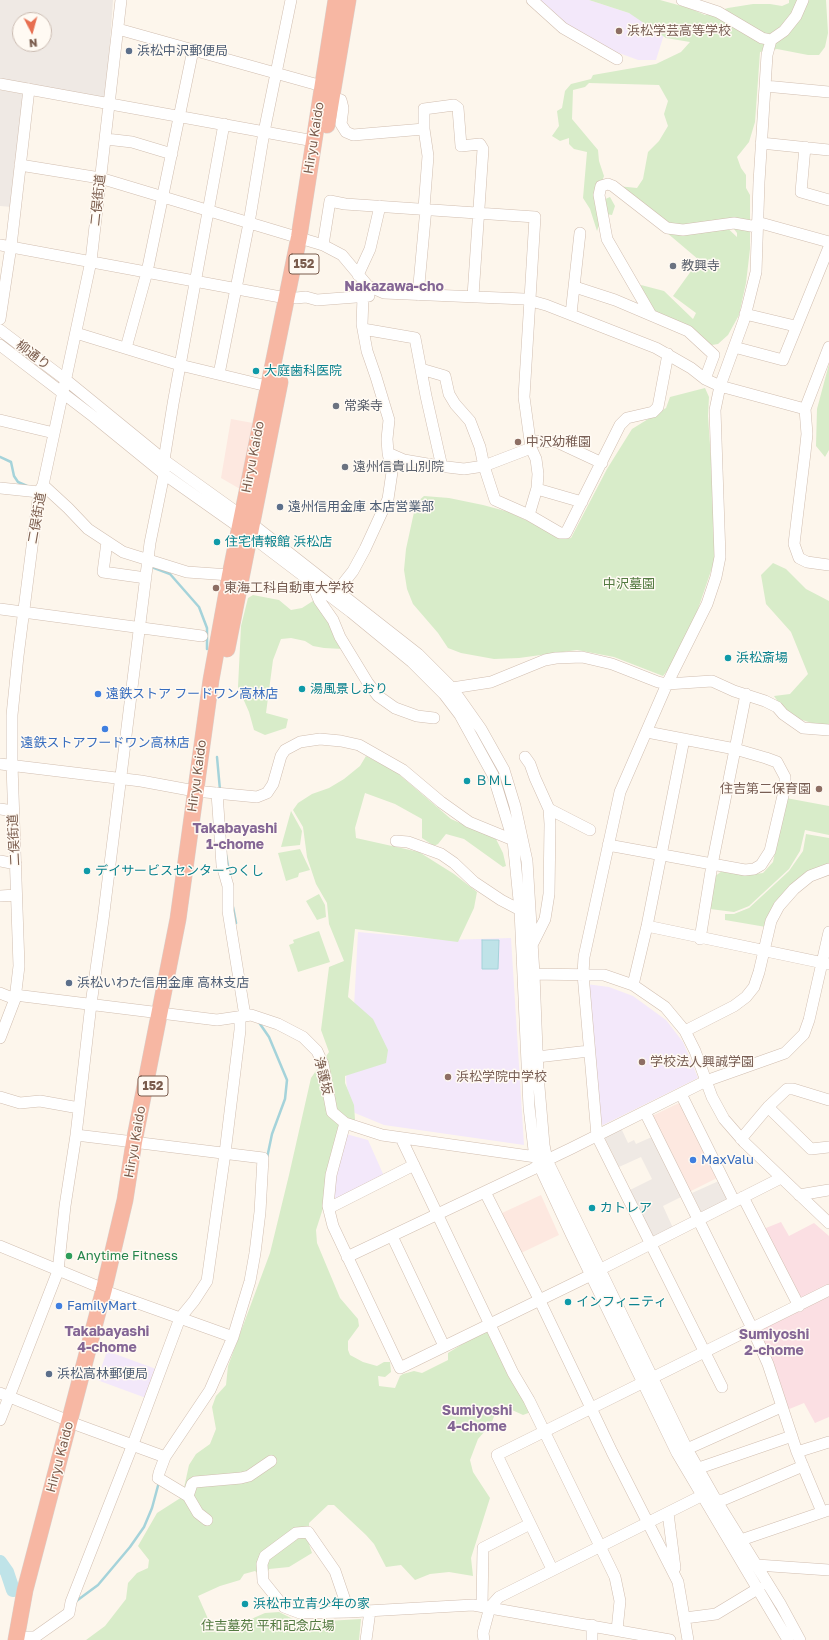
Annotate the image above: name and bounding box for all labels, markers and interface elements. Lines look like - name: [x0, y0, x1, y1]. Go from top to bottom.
- north arrow: [12, 12, 52, 52]
- place label: 浜松学芸高等学校: [627, 23, 731, 39]
- marker: 浜松学芸高等学校: [614, 26, 624, 36]
- text: N: [28, 37, 38, 50]
- place label: 浜松中沢郵便局: [137, 43, 228, 59]
- marker: 浜松中沢郵便局: [124, 46, 134, 56]
- street label: Hiryu Kaido: [301, 101, 327, 175]
- street label: 二俣街道: [88, 173, 108, 227]
- road number: 152: [289, 254, 319, 274]
- place label: 教興寺: [681, 258, 720, 274]
- marker: 教興寺: [668, 261, 678, 271]
- district label: Nakazawa-cho: [344, 279, 444, 295]
- street label: 柳通り: [13, 337, 53, 373]
- place label: 大庭歯科医院: [264, 363, 342, 379]
- marker: 大庭歯科医院: [251, 366, 261, 376]
- place label: 常楽寺: [344, 398, 383, 414]
- marker: 常楽寺: [331, 401, 341, 411]
- street label: Hiryu Kaido: [238, 420, 268, 494]
- place label: 中沢幼稚園: [526, 434, 591, 450]
- marker: 中沢幼稚園: [513, 437, 523, 447]
- place label: 遠州信貴山別院: [353, 459, 444, 475]
- marker: 遠州信貴山別院: [340, 462, 350, 472]
- street label: 二俣街道: [25, 491, 49, 545]
- place label: 遠州信用金庫 本店営業部: [288, 499, 434, 515]
- marker: 遠州信用金庫 本店営業部: [275, 502, 285, 512]
- place label: 住宅情報館 浜松店: [225, 534, 332, 550]
- marker: 住宅情報館 浜松店: [212, 537, 222, 547]
- park label: 中沢墓園: [603, 576, 655, 592]
- place label: 東海工科自動車大学校: [224, 580, 354, 596]
- marker: 東海工科自動車大学校: [211, 583, 221, 593]
- place label: 浜松斎場: [736, 650, 788, 666]
- marker: 浜松斎場: [723, 653, 733, 663]
- place label: 湯風景しおり: [310, 681, 388, 697]
- marker: 湯風景しおり: [297, 684, 307, 694]
- place label: 遠鉄ストア フードワン高林店: [106, 686, 278, 702]
- marker: 遠鉄ストア フードワン高林店: [93, 689, 103, 699]
- marker: 遠鉄ストアフードワン高林店: [100, 724, 110, 734]
- place label: 遠鉄ストアフードワン高林店: [21, 735, 189, 751]
- street label: Hiryu Kaido: [184, 739, 210, 813]
- place label: ＢＭＬ: [475, 773, 514, 789]
- marker: ＢＭＬ: [462, 776, 472, 786]
- place label: 住吉第二保育園: [720, 781, 811, 797]
- marker: 住吉第二保育園: [814, 784, 824, 794]
- street label: 二俣街道: [5, 814, 23, 866]
- district label: Takabayashi 1-chome: [193, 821, 277, 854]
- place label: デイサービスセンターつくし: [95, 863, 264, 879]
- marker: デイサービスセンターつくし: [82, 866, 92, 876]
- place label: 浜松いわた信用金庫 高林支店: [77, 975, 249, 991]
- marker: 浜松いわた信用金庫 高林支店: [64, 978, 74, 988]
- place label: 学校法人興誠学園: [650, 1054, 754, 1070]
- street label: 浄護坂: [311, 1055, 335, 1097]
- marker: 学校法人興誠学園: [637, 1057, 647, 1067]
- place label: 浜松学院中学校: [456, 1069, 547, 1085]
- marker: 浜松学院中学校: [443, 1072, 453, 1082]
- road number: 152: [138, 1076, 168, 1096]
- street label: Hiryu Kaido: [121, 1105, 149, 1179]
- place label: MaxValu: [701, 1152, 754, 1168]
- marker: MaxValu: [688, 1155, 698, 1165]
- place label: カトレア: [600, 1200, 652, 1216]
- marker: カトレア: [587, 1203, 597, 1213]
- place label: Anytime Fitness: [77, 1248, 178, 1264]
- marker: Anytime Fitness: [64, 1251, 74, 1261]
- place label: インフィニティ: [576, 1294, 667, 1310]
- marker: インフィニティ: [563, 1297, 573, 1307]
- place label: FamilyMart: [67, 1298, 137, 1314]
- marker: FamilyMart: [54, 1301, 64, 1311]
- district label: Takabayashi 4-chome: [65, 1324, 149, 1356]
- district label: Sumiyoshi 2-chome: [739, 1327, 809, 1360]
- place label: 浜松高林郵便局: [57, 1366, 148, 1382]
- marker: 浜松高林郵便局: [44, 1369, 54, 1379]
- district label: Sumiyoshi 4-chome: [442, 1403, 512, 1436]
- street label: Hiryu Kaido: [43, 1420, 77, 1494]
- place label: 浜松市立青少年の家: [253, 1596, 370, 1612]
- marker: 浜松市立青少年の家: [240, 1599, 250, 1609]
- park label: 住吉墓苑 平和記念広場: [201, 1618, 335, 1634]

